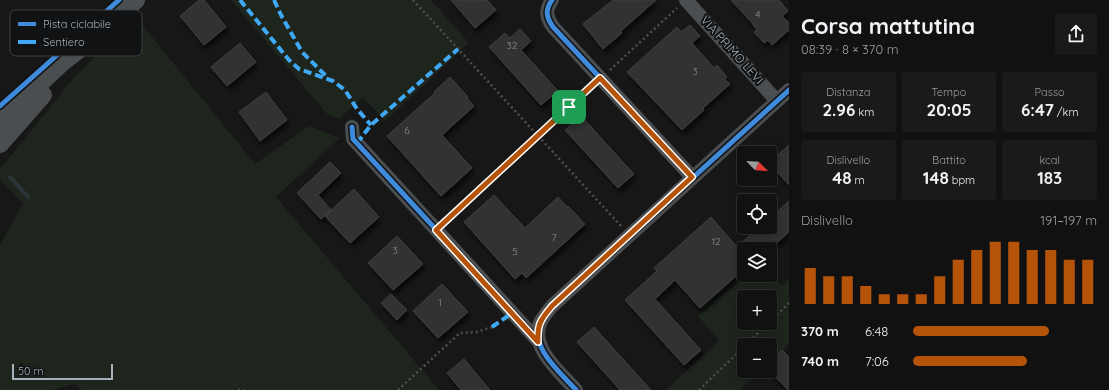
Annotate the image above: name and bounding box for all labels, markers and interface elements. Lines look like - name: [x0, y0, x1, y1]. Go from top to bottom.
- house number: 4: [755, 8, 761, 21]
- legend: [10, 10, 142, 56]
- street label: VIA PRIMO LEVI: [698, 12, 767, 87]
- text: Corsa mattutina: [801, 12, 975, 40]
- button: share: [1055, 13, 1097, 55]
- text: Pista ciclabile: [43, 17, 111, 31]
- text: Sentiero: [43, 35, 85, 49]
- house number: 32: [507, 39, 518, 52]
- text: 08:39 · 8 × 370 m: [801, 41, 899, 57]
- house number: 3: [692, 65, 698, 78]
- text: Distanza: [826, 85, 870, 99]
- text: Tempo: [932, 85, 966, 99]
- text: Passo: [1035, 85, 1065, 99]
- pin: [552, 90, 586, 124]
- icon: arrive: [558, 96, 580, 118]
- text: 2.96: [822, 99, 855, 120]
- text: 20:05: [927, 99, 971, 120]
- text: 6:47: [1021, 99, 1054, 120]
- text: km: [855, 105, 874, 119]
- text: /km: [1054, 105, 1078, 119]
- house number: 6: [404, 124, 410, 137]
- north arrow: [737, 146, 777, 186]
- map controls: [737, 146, 777, 378]
- text: Dislivello: [826, 153, 870, 167]
- text: Battito: [932, 153, 966, 167]
- text: kcal: [1039, 153, 1060, 167]
- text: 48: [832, 167, 851, 188]
- text: 148: [923, 167, 949, 188]
- text: 183: [1037, 167, 1062, 188]
- text: m: [851, 173, 865, 187]
- text: bpm: [949, 173, 975, 187]
- button: locate: [737, 194, 777, 234]
- text: Dislivello: [801, 212, 853, 228]
- text: 191–197 m: [1040, 212, 1097, 228]
- house number: 7: [551, 231, 557, 244]
- house number: 12: [711, 235, 721, 248]
- button: layers: [737, 242, 777, 282]
- house number: 3: [392, 244, 398, 257]
- house number: 5: [512, 245, 518, 258]
- button: +: [737, 290, 777, 330]
- house number: 1: [438, 296, 442, 309]
- text: 370 m: [801, 323, 839, 339]
- text: 6:48: [865, 323, 888, 339]
- button: −: [737, 338, 777, 378]
- text: 740 m: [801, 353, 839, 369]
- text: 7:06: [865, 353, 889, 369]
- scale bar: [12, 362, 113, 381]
- text: 50 m: [18, 364, 44, 378]

